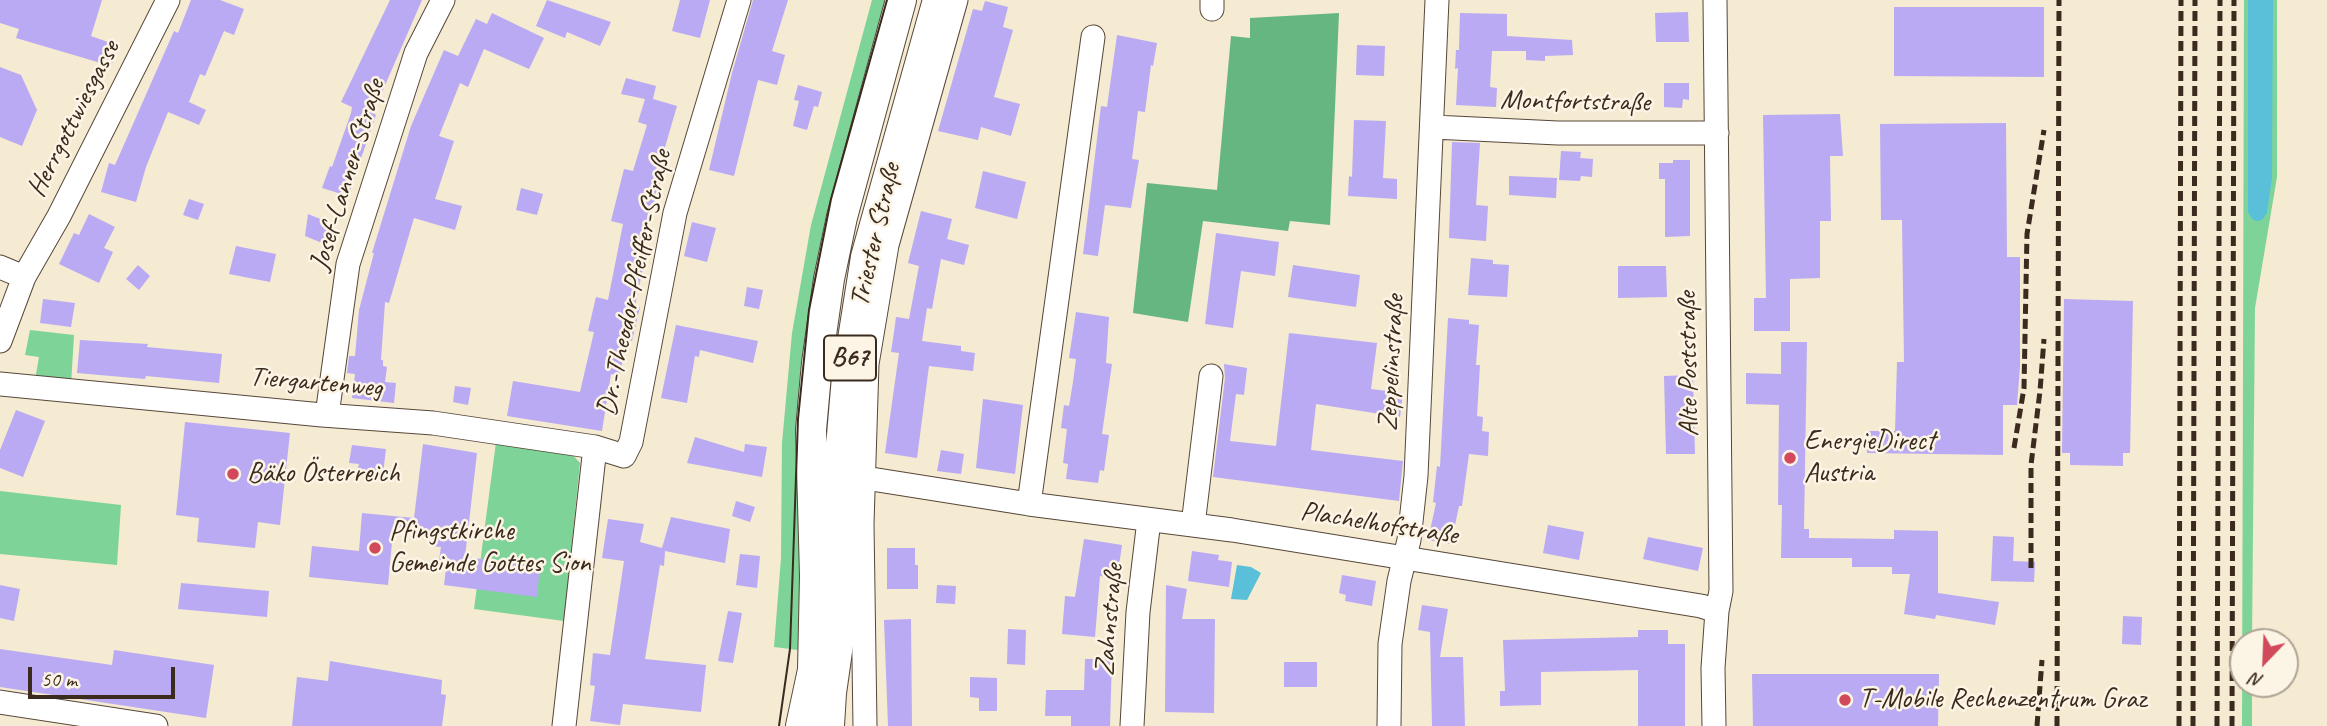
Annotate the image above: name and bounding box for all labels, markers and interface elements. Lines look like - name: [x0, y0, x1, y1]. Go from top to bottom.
- street label: Herrgottwiesgasse: [20, 35, 128, 203]
- street label: Josef-Lanner-Straße: [303, 76, 393, 274]
- street label: Montfortstraße: [1500, 84, 1650, 120]
- street label: Dr.-Theodor-Pfeiffer-Straße: [590, 147, 680, 419]
- street label: Triester Straße: [843, 160, 909, 310]
- street label: Alte Poststraße: [1671, 291, 1707, 437]
- street label: Zeppelinstraße: [1372, 294, 1412, 432]
- road number: B67: [824, 336, 876, 380]
- street label: Tiergartenweg: [248, 360, 384, 406]
- place label: EnergieDirect Austria: [1804, 425, 1935, 491]
- marker: EnergieDirect Austria: [1782, 450, 1798, 466]
- place label: Bäko Österreich: [247, 457, 400, 491]
- marker: Bäko Österreich: [225, 466, 241, 482]
- street label: Plachelhofstraße: [1298, 495, 1460, 553]
- place label: Pfingstkirche Gemeinde Gottes Sion: [389, 515, 591, 581]
- marker: Pfingstkirche Gemeinde Gottes Sion: [367, 540, 383, 556]
- street label: Zahnstraße: [1088, 563, 1132, 677]
- north arrow: [2229, 628, 2299, 698]
- scale bar: [32, 652, 178, 696]
- text: 50 m: [41, 666, 77, 692]
- text: N: [2246, 667, 2267, 694]
- place label: T-Mobile Rechenzentrum Graz: [1859, 683, 2146, 717]
- marker: T-Mobile Rechenzentrum Graz: [1837, 692, 1853, 708]

